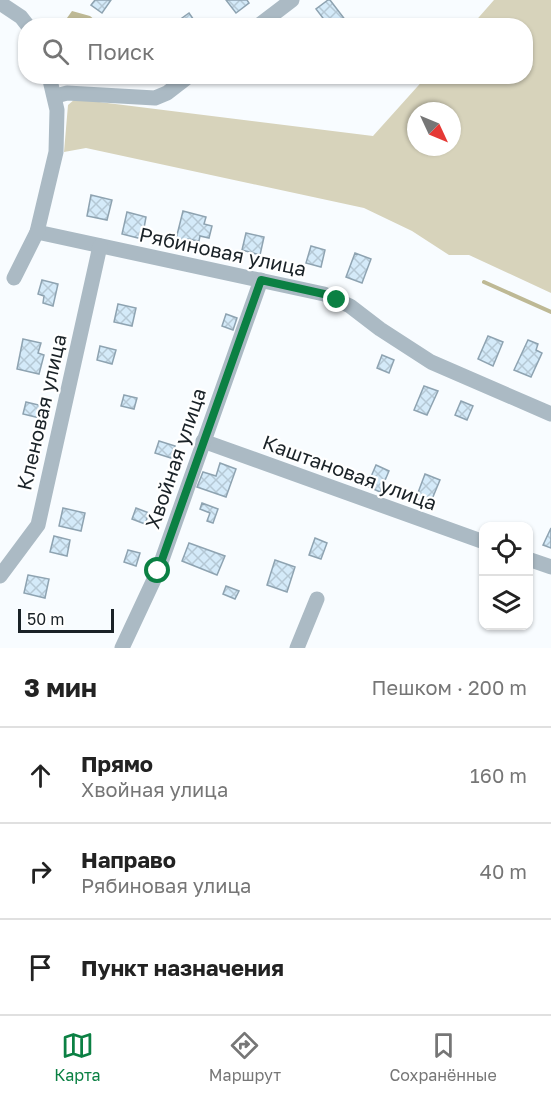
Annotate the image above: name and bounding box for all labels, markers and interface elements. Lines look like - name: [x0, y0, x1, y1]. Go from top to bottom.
- search box: [18, 18, 533, 84]
- icon: search: [39, 35, 72, 68]
- text: Поиск: [87, 38, 155, 65]
- north arrow: [407, 102, 461, 156]
- street label: Рябиновая улица: [137, 222, 309, 280]
- route end: [323, 286, 349, 312]
- street label: Кленовая улица: [11, 332, 71, 492]
- street label: Хвойная улица: [140, 385, 210, 531]
- street label: Каштановая улица: [260, 429, 440, 515]
- map controls: [479, 522, 533, 630]
- button: locate: [479, 522, 533, 576]
- route start: [144, 557, 170, 583]
- button: layers: [479, 576, 533, 630]
- scale bar: [18, 606, 114, 634]
- text: 50 m: [27, 609, 64, 629]
- text: 3 мин: [24, 672, 97, 703]
- text: Пешком · 200 m: [372, 675, 527, 699]
- text: Прямо: [81, 750, 153, 777]
- icon: ahead: [24, 759, 57, 792]
- text: 160 m: [470, 763, 527, 787]
- text: Хвойная улица: [81, 777, 228, 801]
- text: Направо: [81, 846, 176, 873]
- icon: right: [24, 855, 57, 888]
- text: 40 m: [480, 859, 527, 883]
- text: Рябиновая улица: [81, 873, 251, 897]
- icon: arrive: [24, 951, 57, 984]
- text: Пункт назначения: [81, 954, 284, 981]
- tab: Карта: [54, 1029, 101, 1085]
- tab: Маршрут: [209, 1029, 281, 1085]
- tab: Сохранённые: [389, 1029, 497, 1085]

